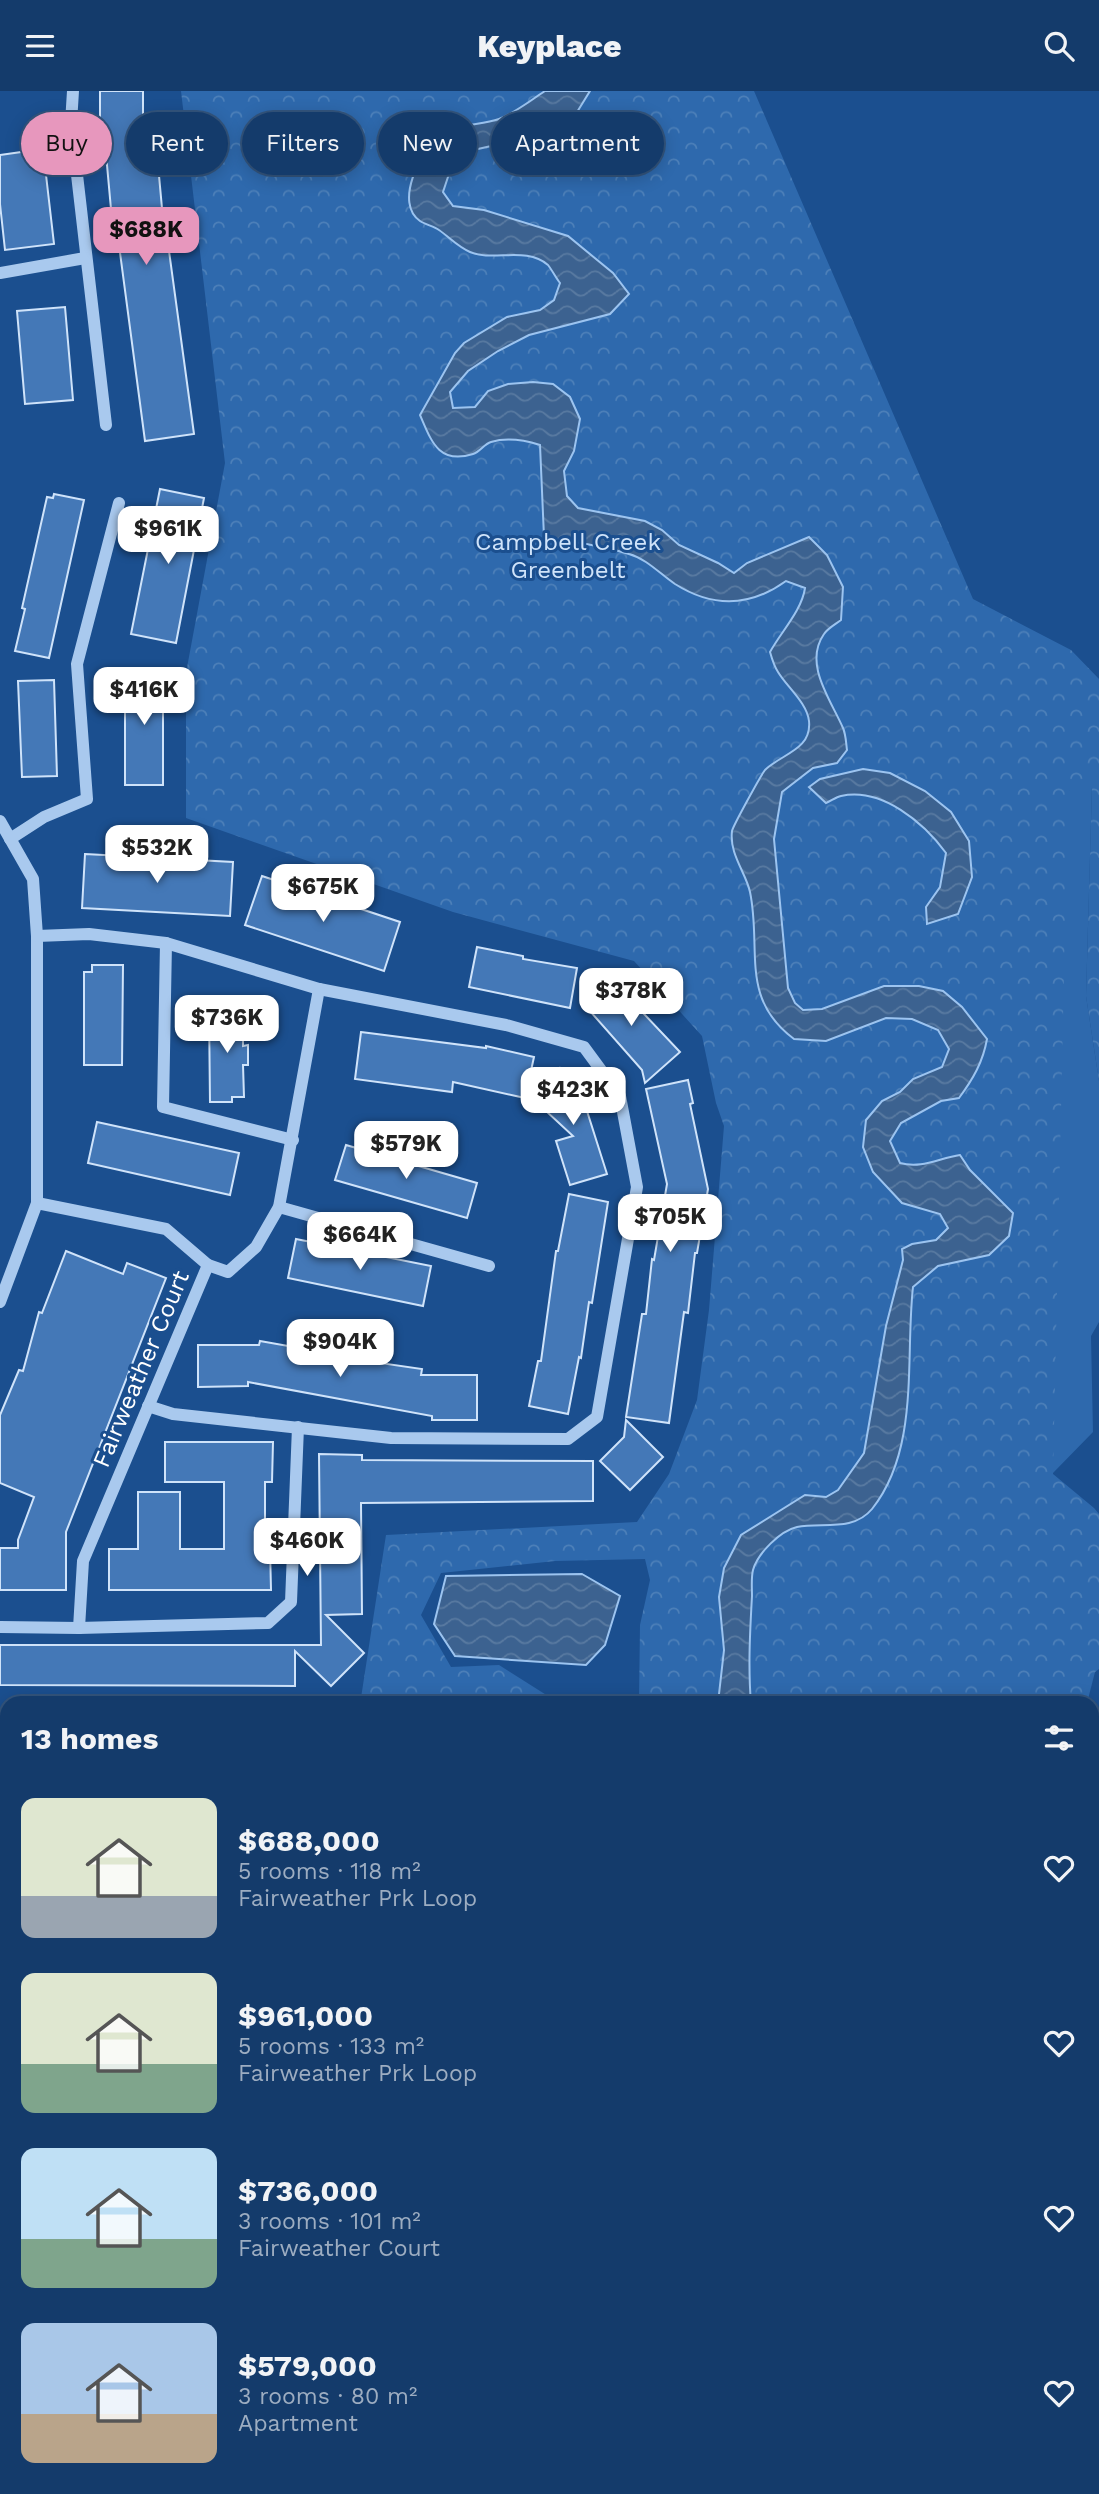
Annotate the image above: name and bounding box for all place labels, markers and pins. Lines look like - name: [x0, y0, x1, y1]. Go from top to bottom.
- pin: $688K: [97, 207, 195, 267]
- pin: $961K: [119, 507, 217, 566]
- pin: $416K: [95, 667, 193, 727]
- pin: $532K: [108, 825, 206, 885]
- pin: $675K: [274, 865, 372, 924]
- pin: $378K: [582, 969, 680, 1028]
- pin: $736K: [178, 995, 276, 1055]
- pin: $423K: [524, 1067, 622, 1127]
- pin: $579K: [357, 1121, 455, 1181]
- pin: $705K: [621, 1195, 719, 1254]
- pin: $664K: [311, 1213, 409, 1272]
- pin: $904K: [291, 1319, 389, 1379]
- pin: $460K: [258, 1519, 356, 1578]

